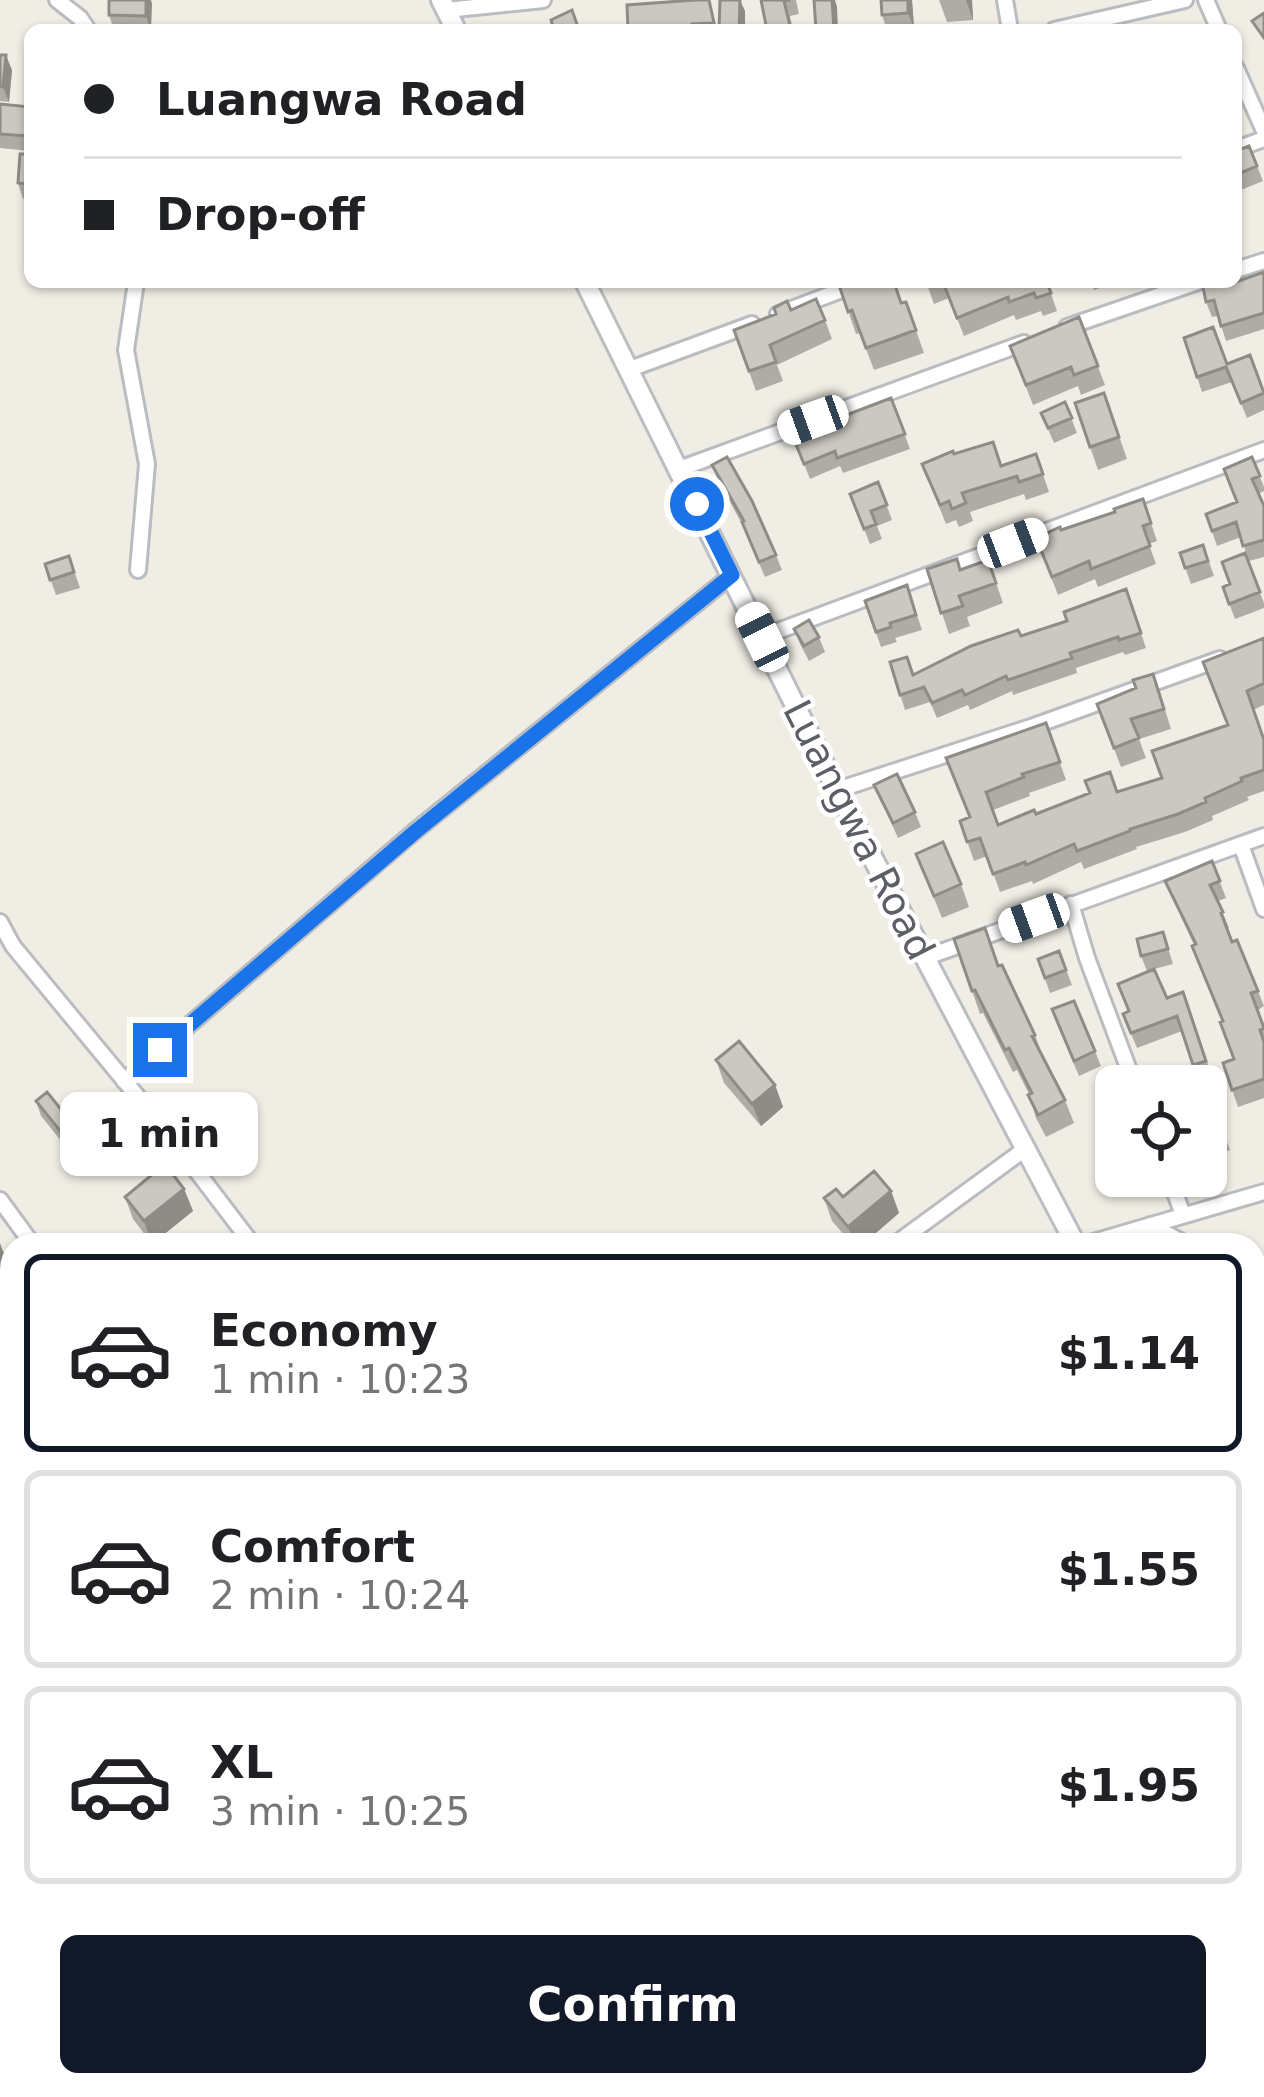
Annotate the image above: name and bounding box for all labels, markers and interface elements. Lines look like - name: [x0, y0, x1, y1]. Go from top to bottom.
- text: Luangwa Road: [156, 73, 527, 126]
- text: Drop-off: [156, 188, 365, 241]
- car: [773, 391, 853, 449]
- route start: [670, 477, 724, 531]
- car: [973, 513, 1053, 573]
- car: [730, 597, 794, 677]
- street label: Luangwa Road: [774, 693, 944, 967]
- car: [994, 889, 1074, 947]
- route end: [133, 1023, 187, 1077]
- map controls: [1095, 1065, 1227, 1197]
- button: locate: [1095, 1065, 1227, 1197]
- callout: 1 min: [61, 1092, 259, 1176]
- text: 1 min: [98, 1111, 220, 1156]
- icon: car: [66, 1299, 174, 1407]
- text: Economy: [210, 1304, 438, 1357]
- text: $1.14: [1058, 1327, 1200, 1380]
- text: 1 min · 10:23: [210, 1357, 470, 1402]
- icon: car: [66, 1515, 174, 1623]
- text: Comfort: [210, 1520, 415, 1573]
- text: $1.55: [1058, 1543, 1200, 1596]
- text: 2 min · 10:24: [210, 1573, 470, 1618]
- icon: car: [66, 1731, 174, 1839]
- text: XL: [210, 1736, 273, 1789]
- text: $1.95: [1058, 1759, 1200, 1812]
- text: 3 min · 10:25: [210, 1789, 470, 1834]
- button: Confirm: [60, 1935, 1206, 2073]

